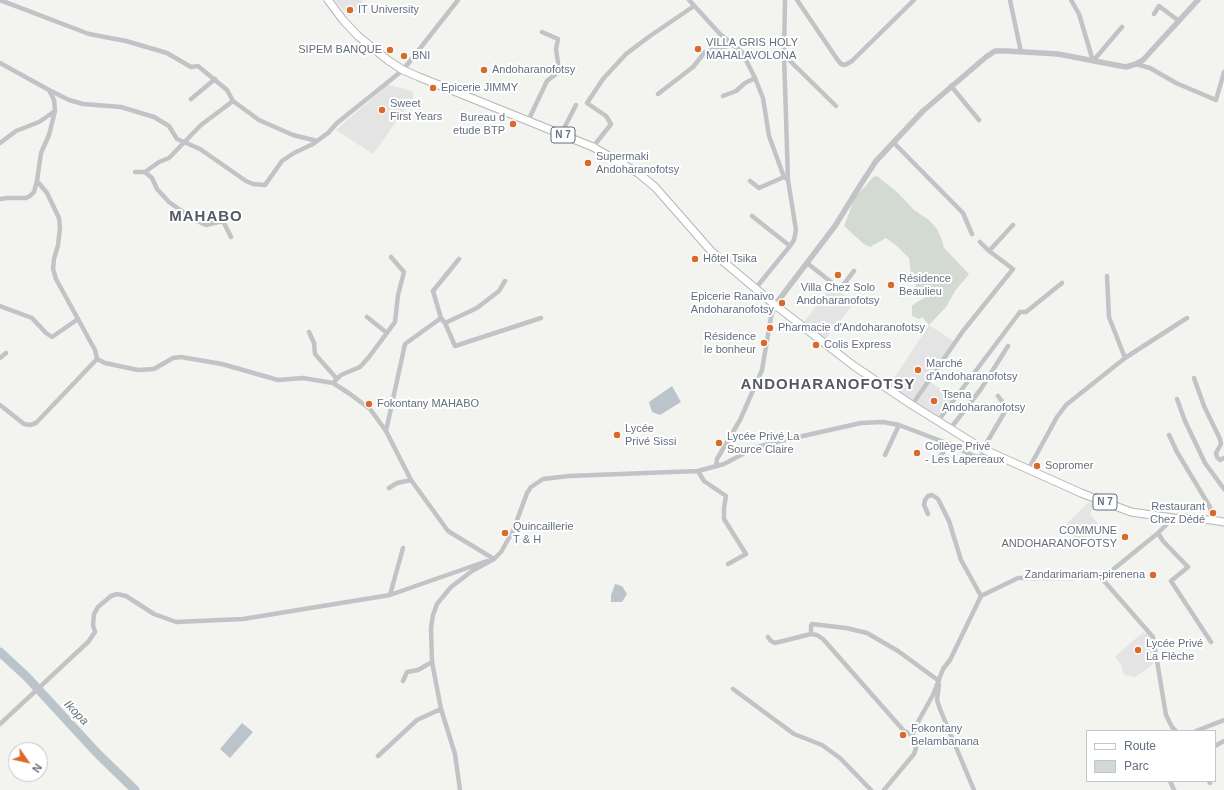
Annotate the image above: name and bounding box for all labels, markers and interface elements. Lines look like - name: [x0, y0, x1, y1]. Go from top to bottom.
- place label: IT University: [358, 3, 419, 17]
- marker: IT University: [345, 5, 355, 15]
- place label: VILLA GRIS HOLY MAHALAVOLONA: [706, 36, 798, 62]
- place label: SIPEM BANQUE: [298, 43, 382, 57]
- marker: VILLA GRIS HOLY MAHALAVOLONA: [693, 44, 703, 54]
- marker: SIPEM BANQUE: [385, 45, 395, 55]
- place label: BNI: [412, 49, 430, 63]
- marker: BNI: [399, 51, 409, 61]
- place label: Andoharanofotsy: [492, 63, 575, 77]
- marker: Andoharanofotsy: [479, 65, 489, 75]
- place label: Epicerie JIMMY: [441, 81, 518, 95]
- marker: Epicerie JIMMY: [428, 83, 438, 93]
- place label: Sweet First Years: [390, 97, 442, 123]
- marker: Sweet First Years: [377, 105, 387, 115]
- place label: Bureau d etude BTP: [453, 111, 505, 137]
- marker: Bureau d etude BTP: [508, 119, 518, 129]
- road number: N 7: [551, 127, 575, 143]
- place label: Supermaki Andoharanofotsy: [596, 150, 679, 176]
- marker: Supermaki Andoharanofotsy: [583, 158, 593, 168]
- district label: MAHABO: [169, 208, 243, 226]
- place label: Hôtel Tsika: [703, 252, 757, 266]
- marker: Hôtel Tsika: [690, 254, 700, 264]
- marker: Villa Chez Solo Andoharanofotsy: [833, 270, 843, 280]
- place label: Résidence Beaulieu: [899, 272, 951, 298]
- marker: Résidence Beaulieu: [886, 280, 896, 290]
- place label: Villa Chez Solo Andoharanofotsy: [796, 281, 880, 307]
- place label: Epicerie Ranaivo Andoharanofotsy: [691, 290, 774, 316]
- marker: Epicerie Ranaivo Andoharanofotsy: [777, 298, 787, 308]
- place label: Pharmacie d'Andoharanofotsy: [778, 321, 925, 335]
- marker: Pharmacie d'Andoharanofotsy: [765, 323, 775, 333]
- place label: Résidence le bonheur: [704, 330, 756, 356]
- marker: Résidence le bonheur: [759, 338, 769, 348]
- place label: Colis Express: [824, 338, 891, 352]
- marker: Colis Express: [811, 340, 821, 350]
- place label: Marché d'Andoharanofotsy: [926, 357, 1017, 383]
- marker: Marché d'Andoharanofotsy: [913, 365, 923, 375]
- district label: ANDOHARANOFOTSY: [741, 376, 915, 394]
- place label: Tsena Andoharanofotsy: [942, 388, 1025, 414]
- marker: Tsena Andoharanofotsy: [929, 396, 939, 406]
- place label: Fokontany MAHABO: [377, 397, 479, 411]
- marker: Fokontany MAHABO: [364, 399, 374, 409]
- place label: Lycée Privé Sissi: [625, 422, 676, 448]
- marker: Lycée Privé Sissi: [612, 430, 622, 440]
- place label: Lycée Privé La Source Claire: [727, 430, 799, 456]
- marker: Lycée Privé La Source Claire: [714, 438, 724, 448]
- place label: Collège Privé - Les Lapereaux: [925, 440, 1004, 466]
- marker: Collège Privé - Les Lapereaux: [912, 448, 922, 458]
- place label: Sopromer: [1045, 459, 1093, 473]
- marker: Sopromer: [1032, 461, 1042, 471]
- road number: N 7: [1093, 494, 1117, 510]
- place label: Restaurant Chez Dédé: [1150, 500, 1205, 526]
- marker: Restaurant Chez Dédé: [1208, 508, 1218, 518]
- place label: Quincaillerie T & H: [513, 520, 574, 546]
- place label: COMMUNE ANDOHARANOFOTSY: [1001, 524, 1117, 550]
- marker: Quincaillerie T & H: [500, 528, 510, 538]
- marker: COMMUNE ANDOHARANOFOTSY: [1120, 532, 1130, 542]
- place label: Zandarimariam-pirenena: [1025, 568, 1145, 582]
- marker: Zandarimariam-pirenena: [1148, 570, 1158, 580]
- place label: Lycée Privé La Flèche: [1146, 637, 1203, 663]
- marker: Lycée Privé La Flèche: [1133, 645, 1143, 655]
- water label: Ikopa: [61, 697, 91, 729]
- place label: Fokontany Belambanana: [911, 722, 979, 748]
- marker: Fokontany Belambanana: [898, 730, 908, 740]
- legend: [1086, 730, 1216, 782]
- text: Route: [1124, 739, 1156, 753]
- north arrow: [8, 742, 48, 782]
- text: Parc: [1124, 759, 1149, 773]
- text: N: [30, 761, 44, 775]

